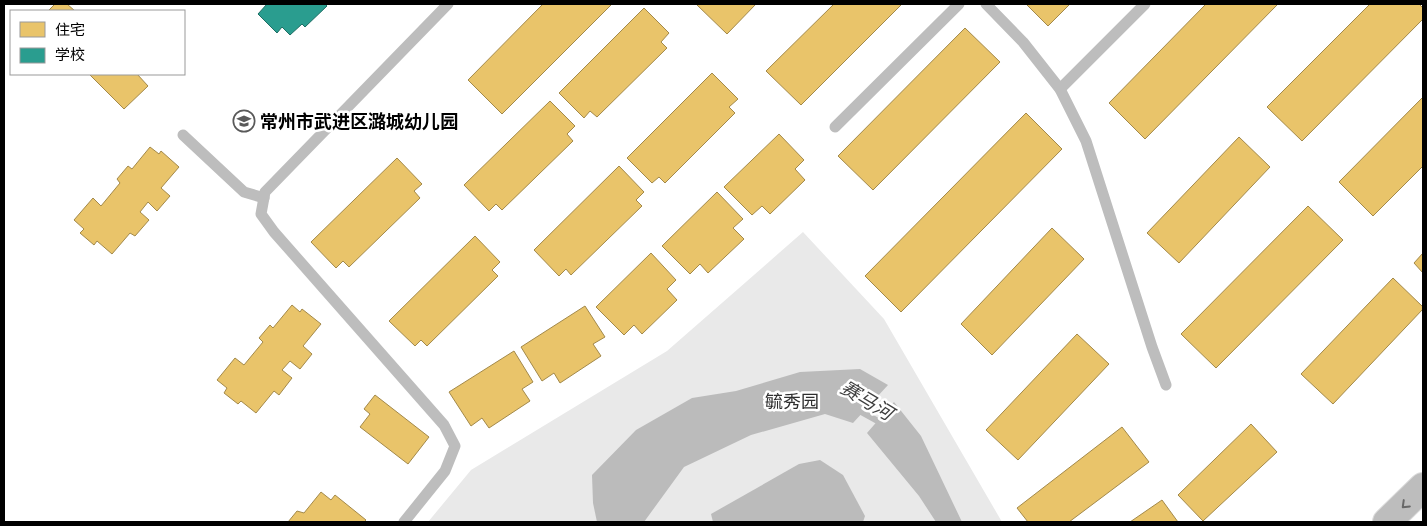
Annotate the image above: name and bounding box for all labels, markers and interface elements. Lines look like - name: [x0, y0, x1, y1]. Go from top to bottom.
- legend: [10, 10, 185, 75]
- text: 住宅: [55, 20, 85, 39]
- text: 学校: [55, 45, 85, 64]
- school or university icon: 常州市武进区潞城幼儿园: [232, 109, 256, 133]
- place label: 常州市武进区潞城幼儿园: [260, 110, 458, 133]
- water label: 赛马河: [836, 375, 901, 427]
- park label: 毓秀园: [765, 390, 819, 413]
- one-way arrow: [1402, 499, 1411, 508]

